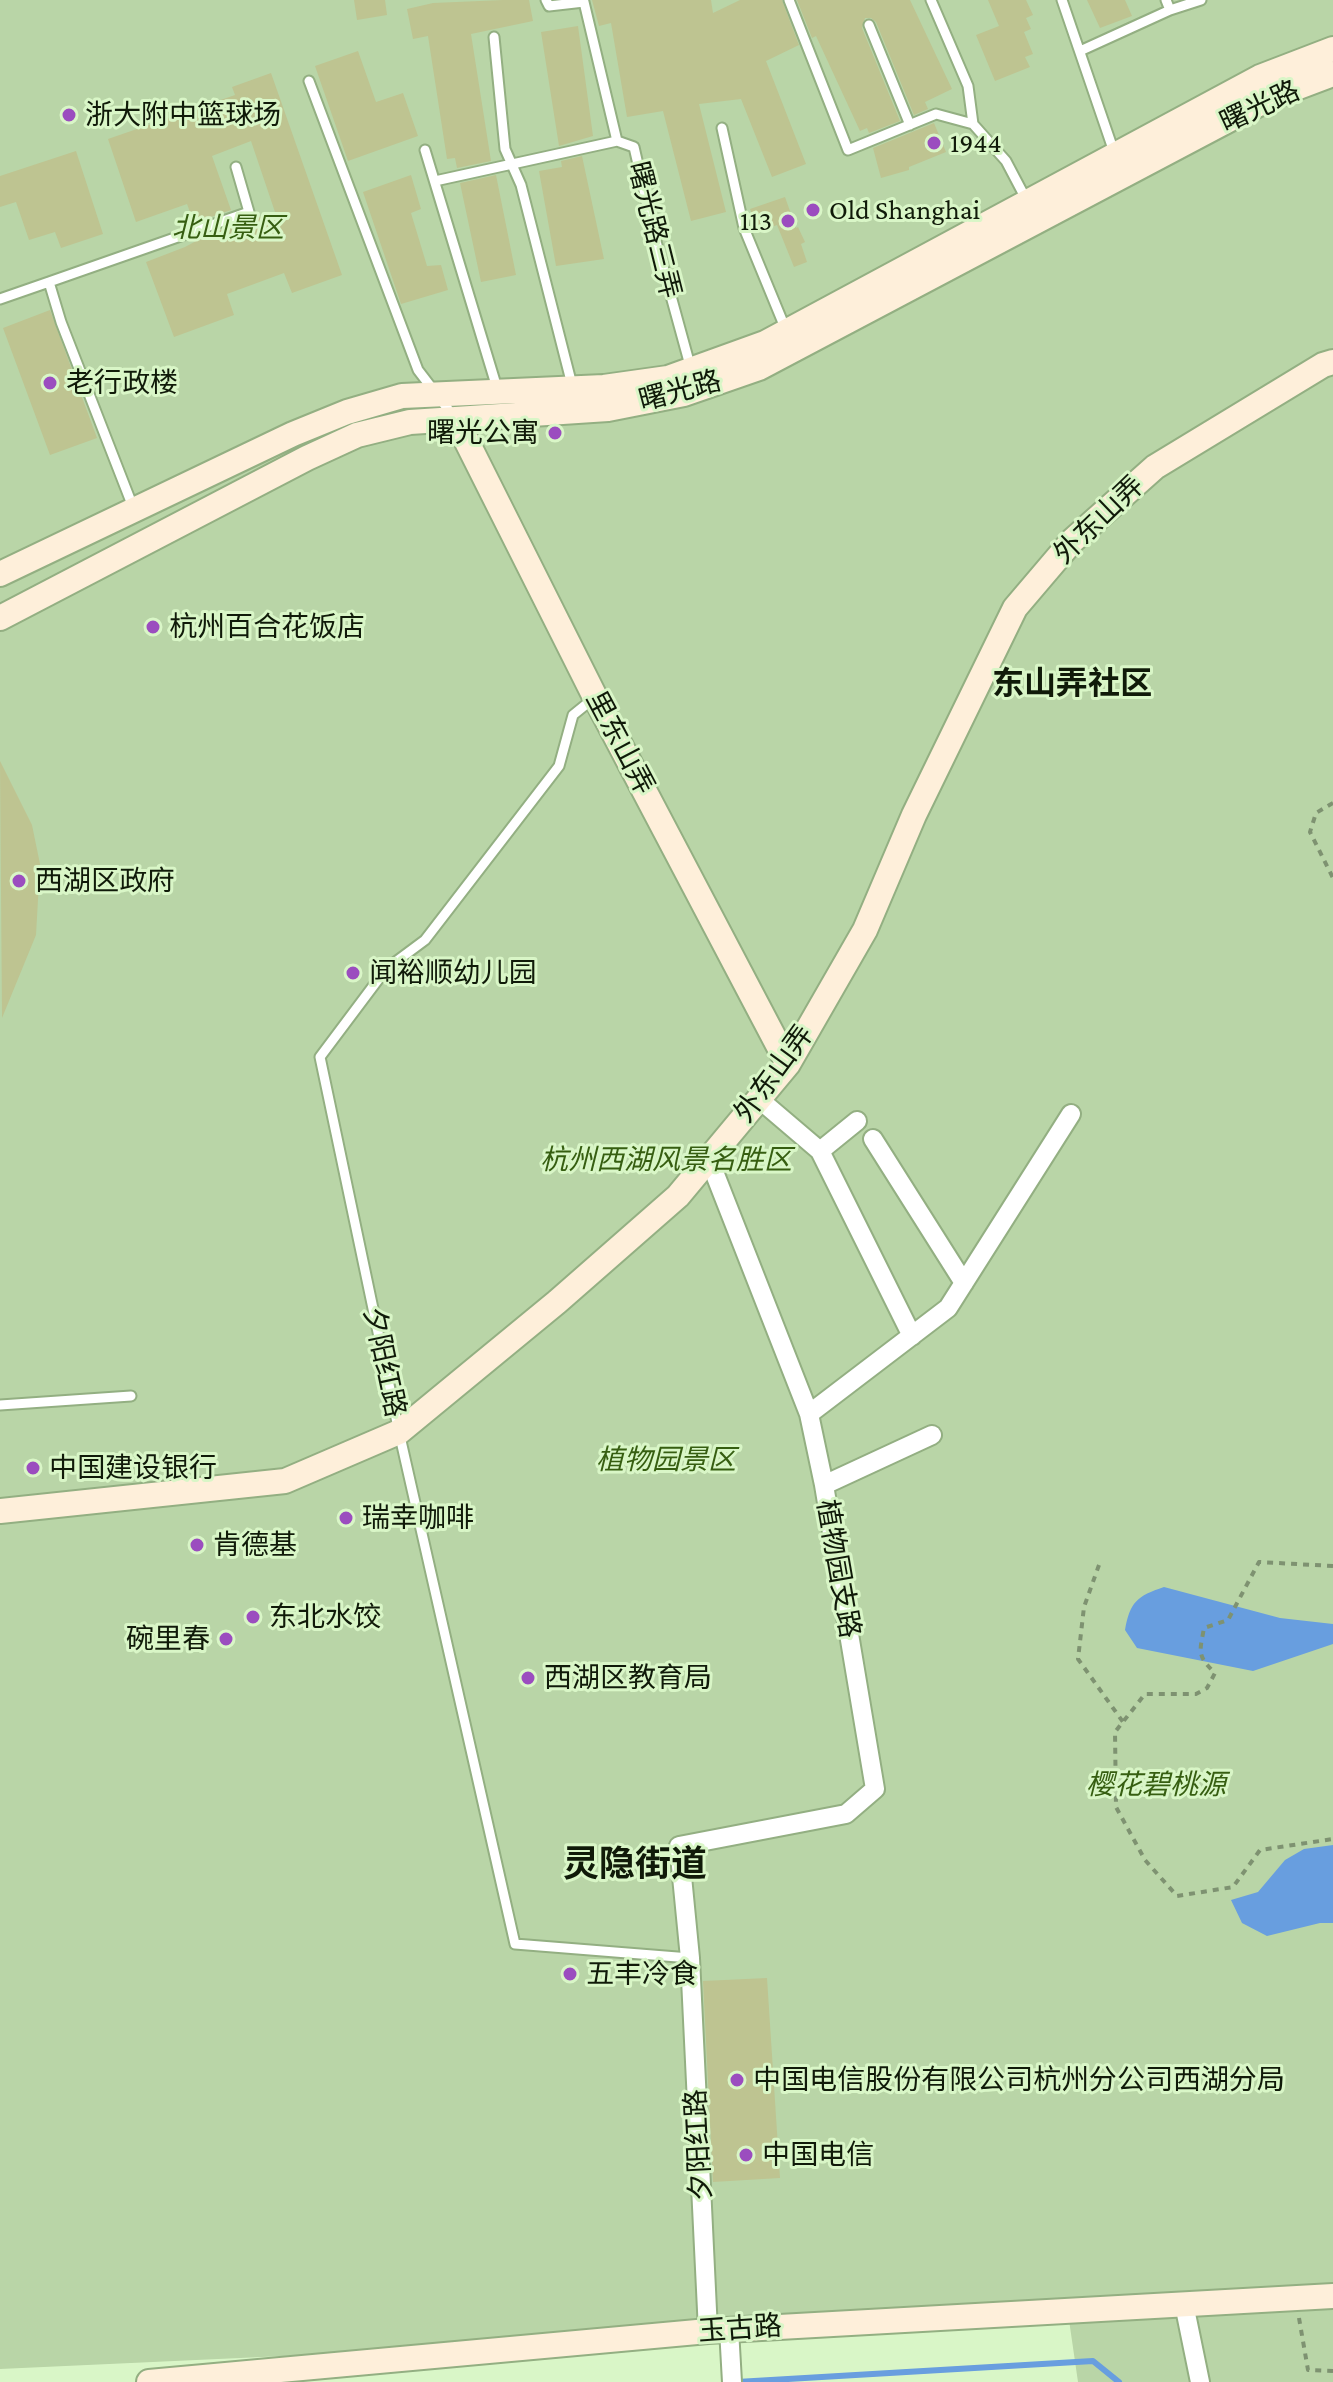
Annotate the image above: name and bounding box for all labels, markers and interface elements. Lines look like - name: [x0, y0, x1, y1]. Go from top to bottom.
- street label: 曙光路: [1215, 74, 1305, 140]
- place label: 浙大附中篮球场: [85, 98, 281, 132]
- marker: 浙大附中篮球场: [60, 106, 78, 124]
- place label: 1944: [950, 126, 1002, 160]
- marker: 1944: [925, 134, 943, 152]
- street label: 曙光路三弄: [621, 158, 687, 302]
- place label: Old Shanghai: [829, 193, 980, 227]
- marker: Old Shanghai: [804, 201, 822, 219]
- place label: 113: [740, 204, 772, 238]
- park label: 北山景区: [172, 211, 284, 245]
- marker: 113: [779, 212, 797, 230]
- street label: 曙光路: [635, 364, 725, 418]
- place label: 老行政楼: [66, 366, 178, 400]
- marker: 老行政楼: [41, 374, 59, 392]
- place label: 曙光公寓: [427, 416, 539, 450]
- marker: 曙光公寓: [546, 424, 564, 442]
- street label: 外东山弄: [1047, 469, 1151, 571]
- place label: 杭州百合花饭店: [169, 610, 365, 644]
- marker: 杭州百合花饭店: [144, 618, 162, 636]
- district label: 东山弄社区: [992, 665, 1152, 703]
- street label: 里东山弄: [579, 686, 661, 800]
- place label: 西湖区政府: [35, 864, 175, 898]
- marker: 西湖区政府: [10, 872, 28, 890]
- place label: 闻裕顺幼儿园: [369, 956, 537, 990]
- marker: 闻裕顺幼儿园: [344, 964, 362, 982]
- street label: 外东山弄: [727, 1019, 821, 1129]
- park label: 杭州西湖风景名胜区: [540, 1143, 792, 1177]
- street label: 夕阳红路: [356, 1304, 412, 1420]
- park label: 植物园景区: [596, 1443, 736, 1477]
- place label: 中国建设银行: [49, 1451, 217, 1485]
- marker: 中国建设银行: [24, 1459, 42, 1477]
- street label: 植物园支路: [809, 1497, 867, 1641]
- place label: 瑞幸咖啡: [362, 1501, 474, 1535]
- marker: 瑞幸咖啡: [337, 1509, 355, 1527]
- place label: 肯德基: [213, 1528, 297, 1562]
- marker: 肯德基: [188, 1536, 206, 1554]
- place label: 东北水饺: [269, 1600, 381, 1634]
- marker: 东北水饺: [244, 1608, 262, 1626]
- place label: 碗里春: [126, 1622, 210, 1656]
- marker: 碗里春: [217, 1630, 235, 1648]
- place label: 西湖区教育局: [544, 1661, 712, 1695]
- marker: 西湖区教育局: [519, 1669, 537, 1687]
- park label: 樱花碧桃源: [1086, 1768, 1226, 1802]
- district label: 灵隐街道: [563, 1843, 707, 1887]
- place label: 五丰冷食: [586, 1957, 698, 1991]
- marker: 五丰冷食: [561, 1965, 579, 1983]
- place label: 中国电信股份有限公司杭州分公司西湖分局: [753, 2063, 1285, 2097]
- marker: 中国电信股份有限公司杭州分公司西湖分局: [728, 2071, 746, 2089]
- street label: 夕阳红路: [679, 2088, 719, 2202]
- place label: 中国电信: [762, 2138, 874, 2172]
- marker: 中国电信: [737, 2146, 755, 2164]
- street label: 玉古路: [697, 2309, 783, 2349]

